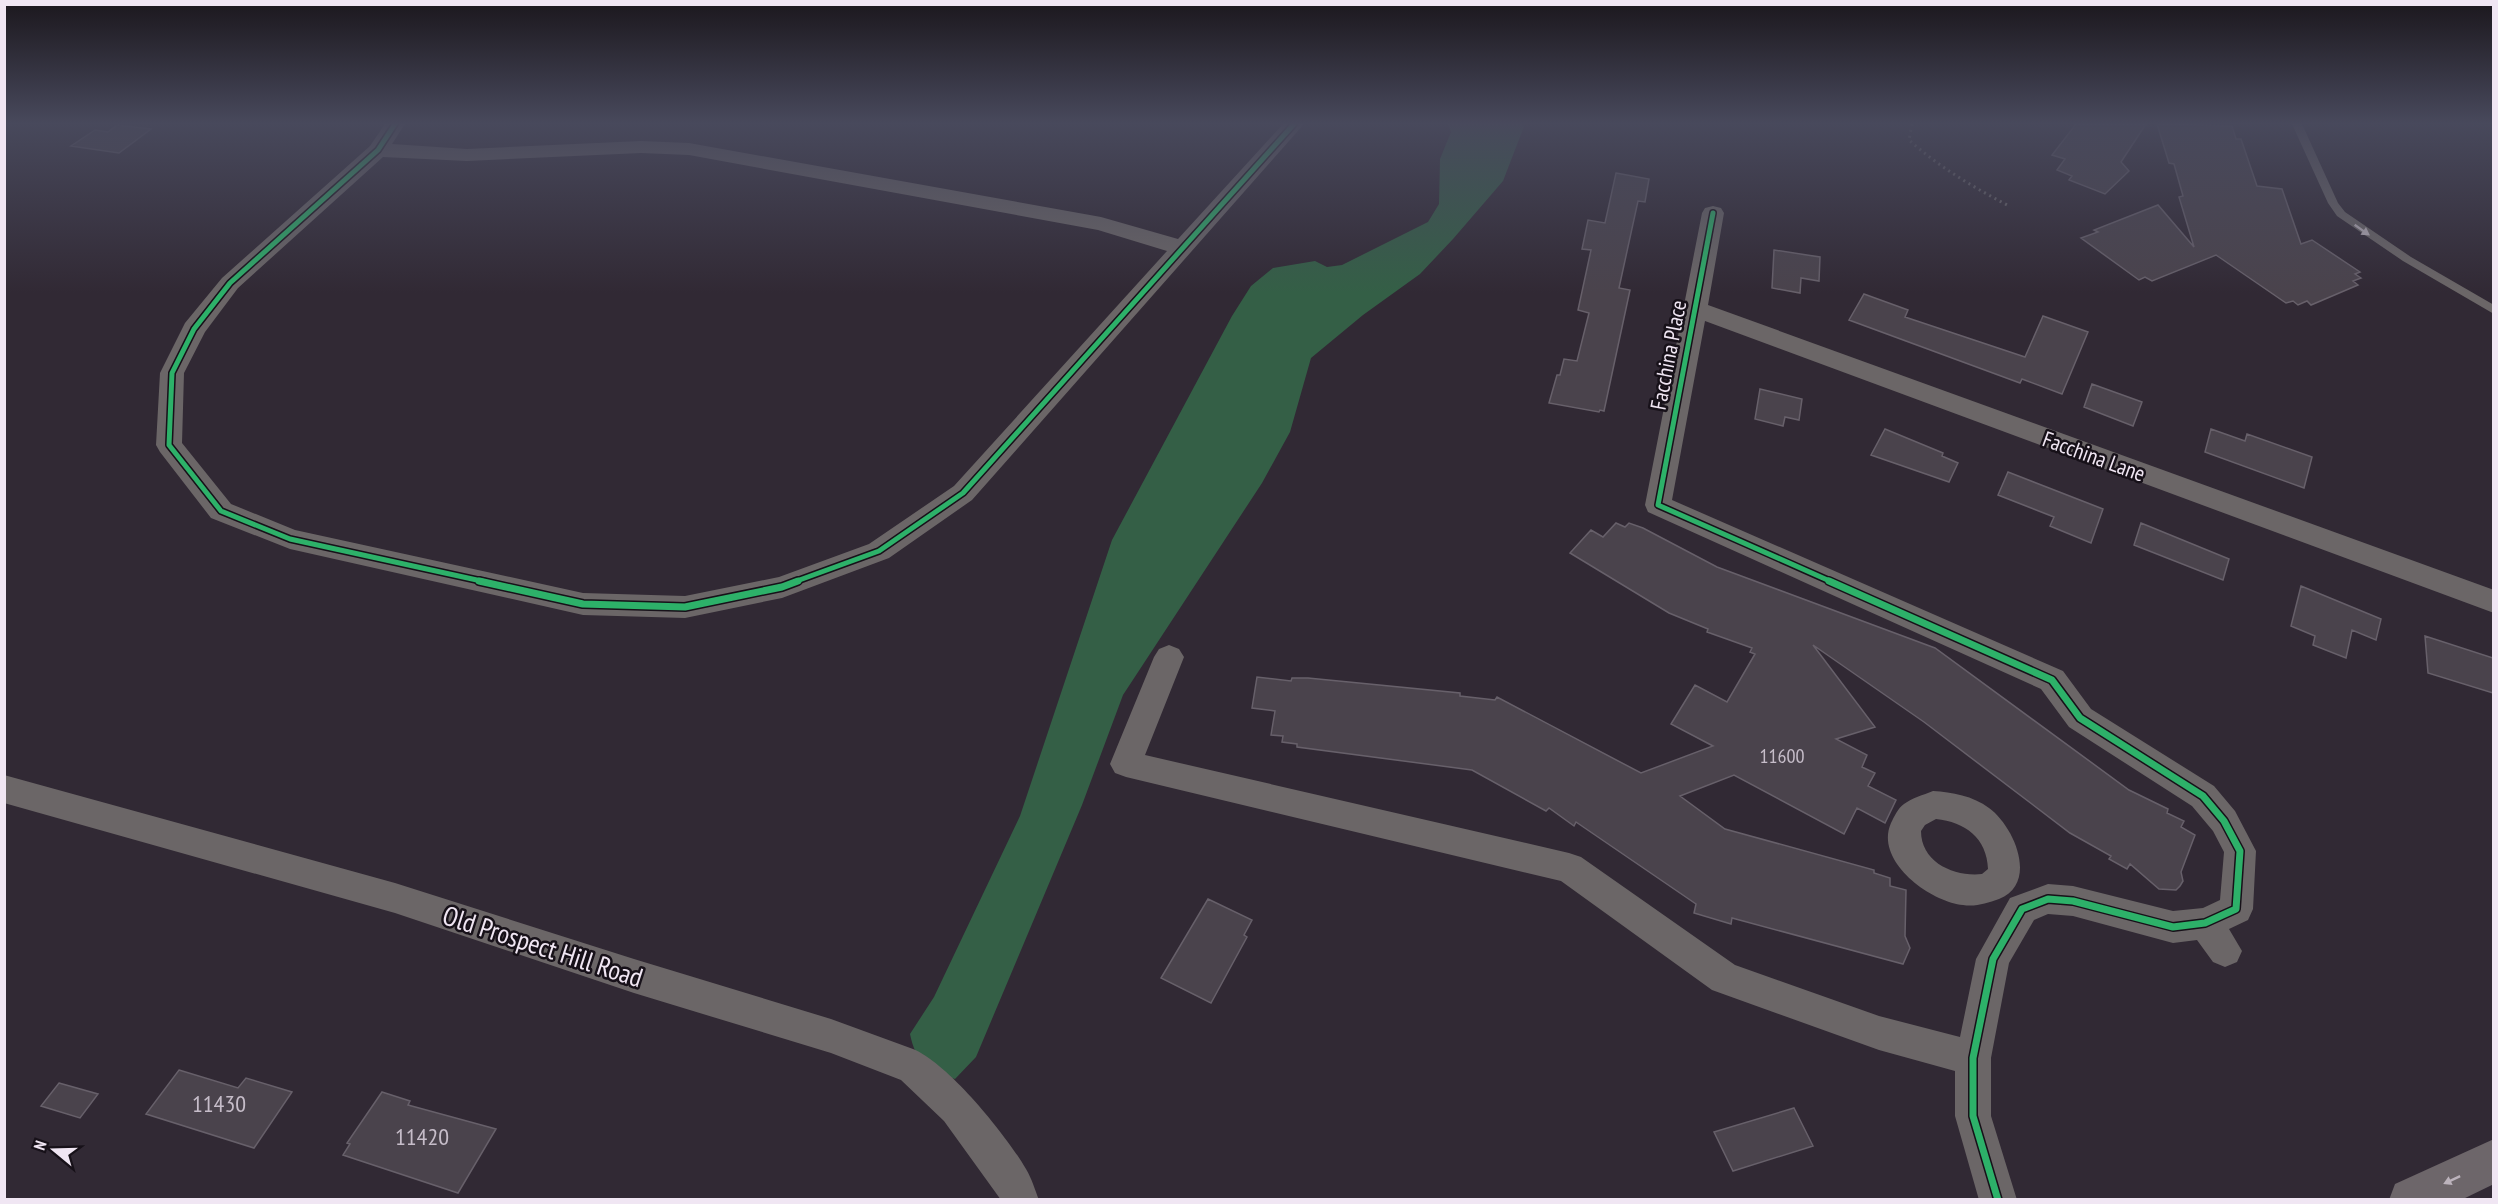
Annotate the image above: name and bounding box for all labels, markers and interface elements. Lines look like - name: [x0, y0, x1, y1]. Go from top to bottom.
- one-way arrow: [2353, 224, 2369, 236]
- street label: Facchina Place: [1644, 298, 1692, 412]
- street label: Facchina Lane: [2039, 425, 2149, 487]
- house number: 11600: [1760, 743, 1805, 769]
- street label: Old Prospect Hill Road: [439, 898, 647, 994]
- house number: 11430: [192, 1088, 246, 1119]
- north arrow: [24, 1120, 84, 1180]
- house number: 11420: [395, 1121, 449, 1152]
- text: N: [29, 1138, 51, 1152]
- one-way arrow: [2444, 1176, 2461, 1185]

